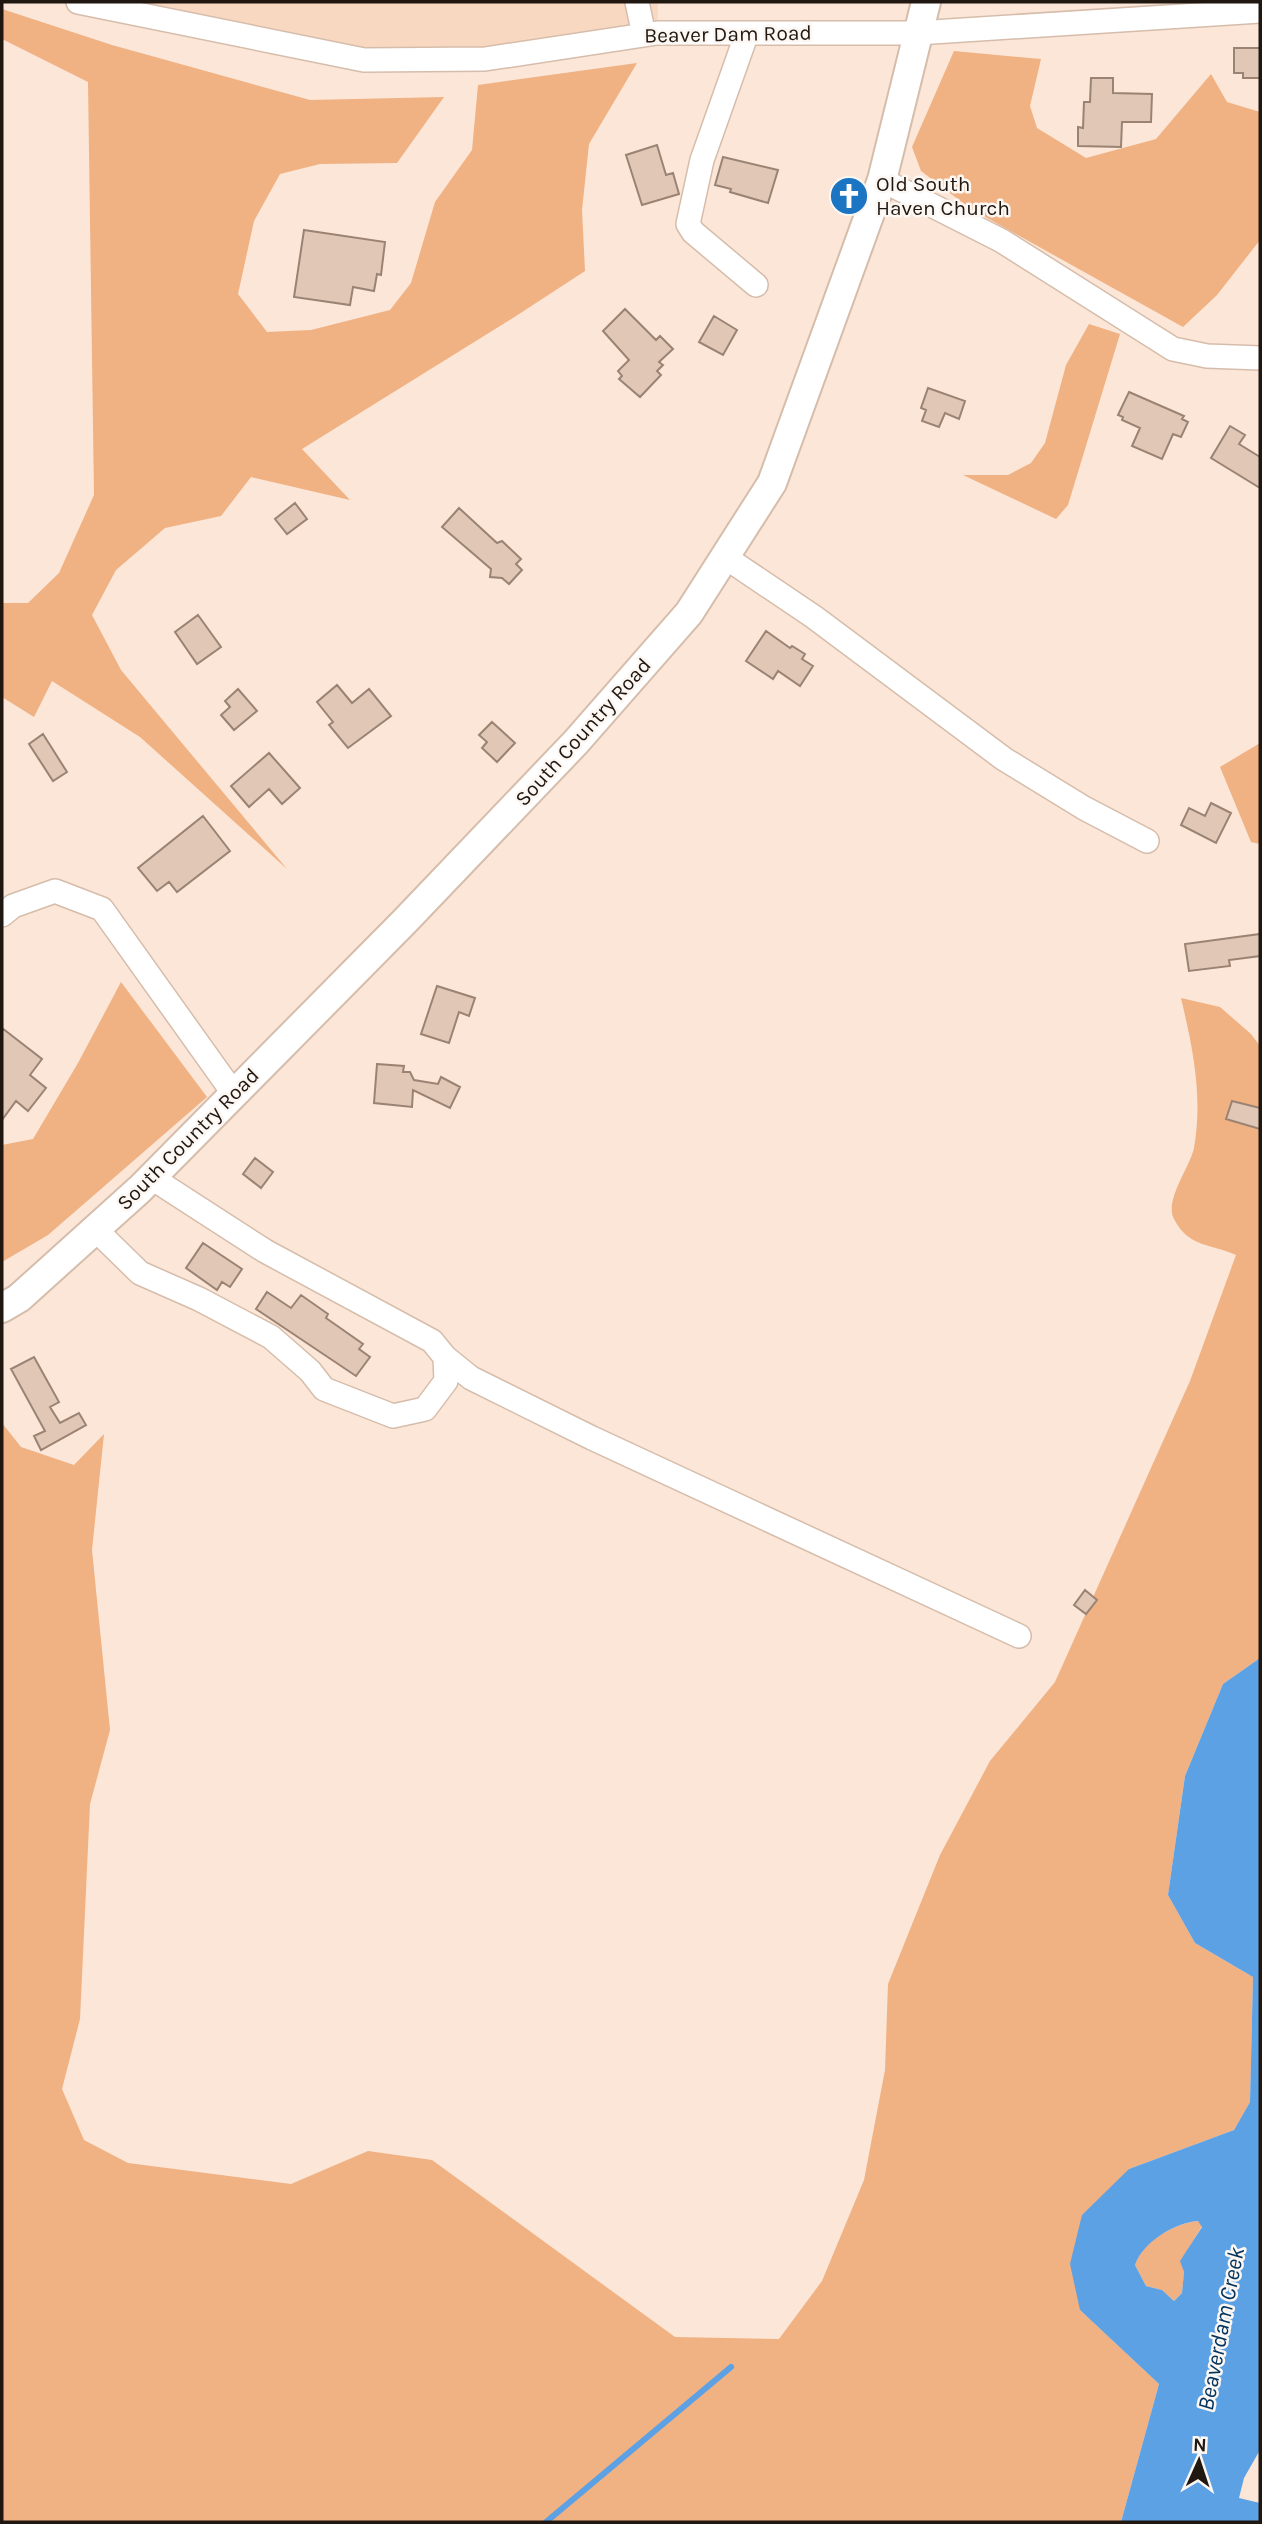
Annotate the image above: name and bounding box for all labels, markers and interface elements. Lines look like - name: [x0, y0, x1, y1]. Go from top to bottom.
- street label: Beaver Dam Road: [644, 21, 812, 47]
- place label: Old South Haven Church: [876, 172, 1010, 220]
- church icon: Old South Haven Church: [828, 175, 870, 217]
- street label: South Country Road: [510, 653, 656, 811]
- street label: South Country Road: [112, 1063, 264, 1215]
- water label: Beaverdam Creek: [1192, 2245, 1250, 2413]
- north arrow: [1164, 2426, 1234, 2496]
- text: N: [1192, 2434, 1207, 2456]

